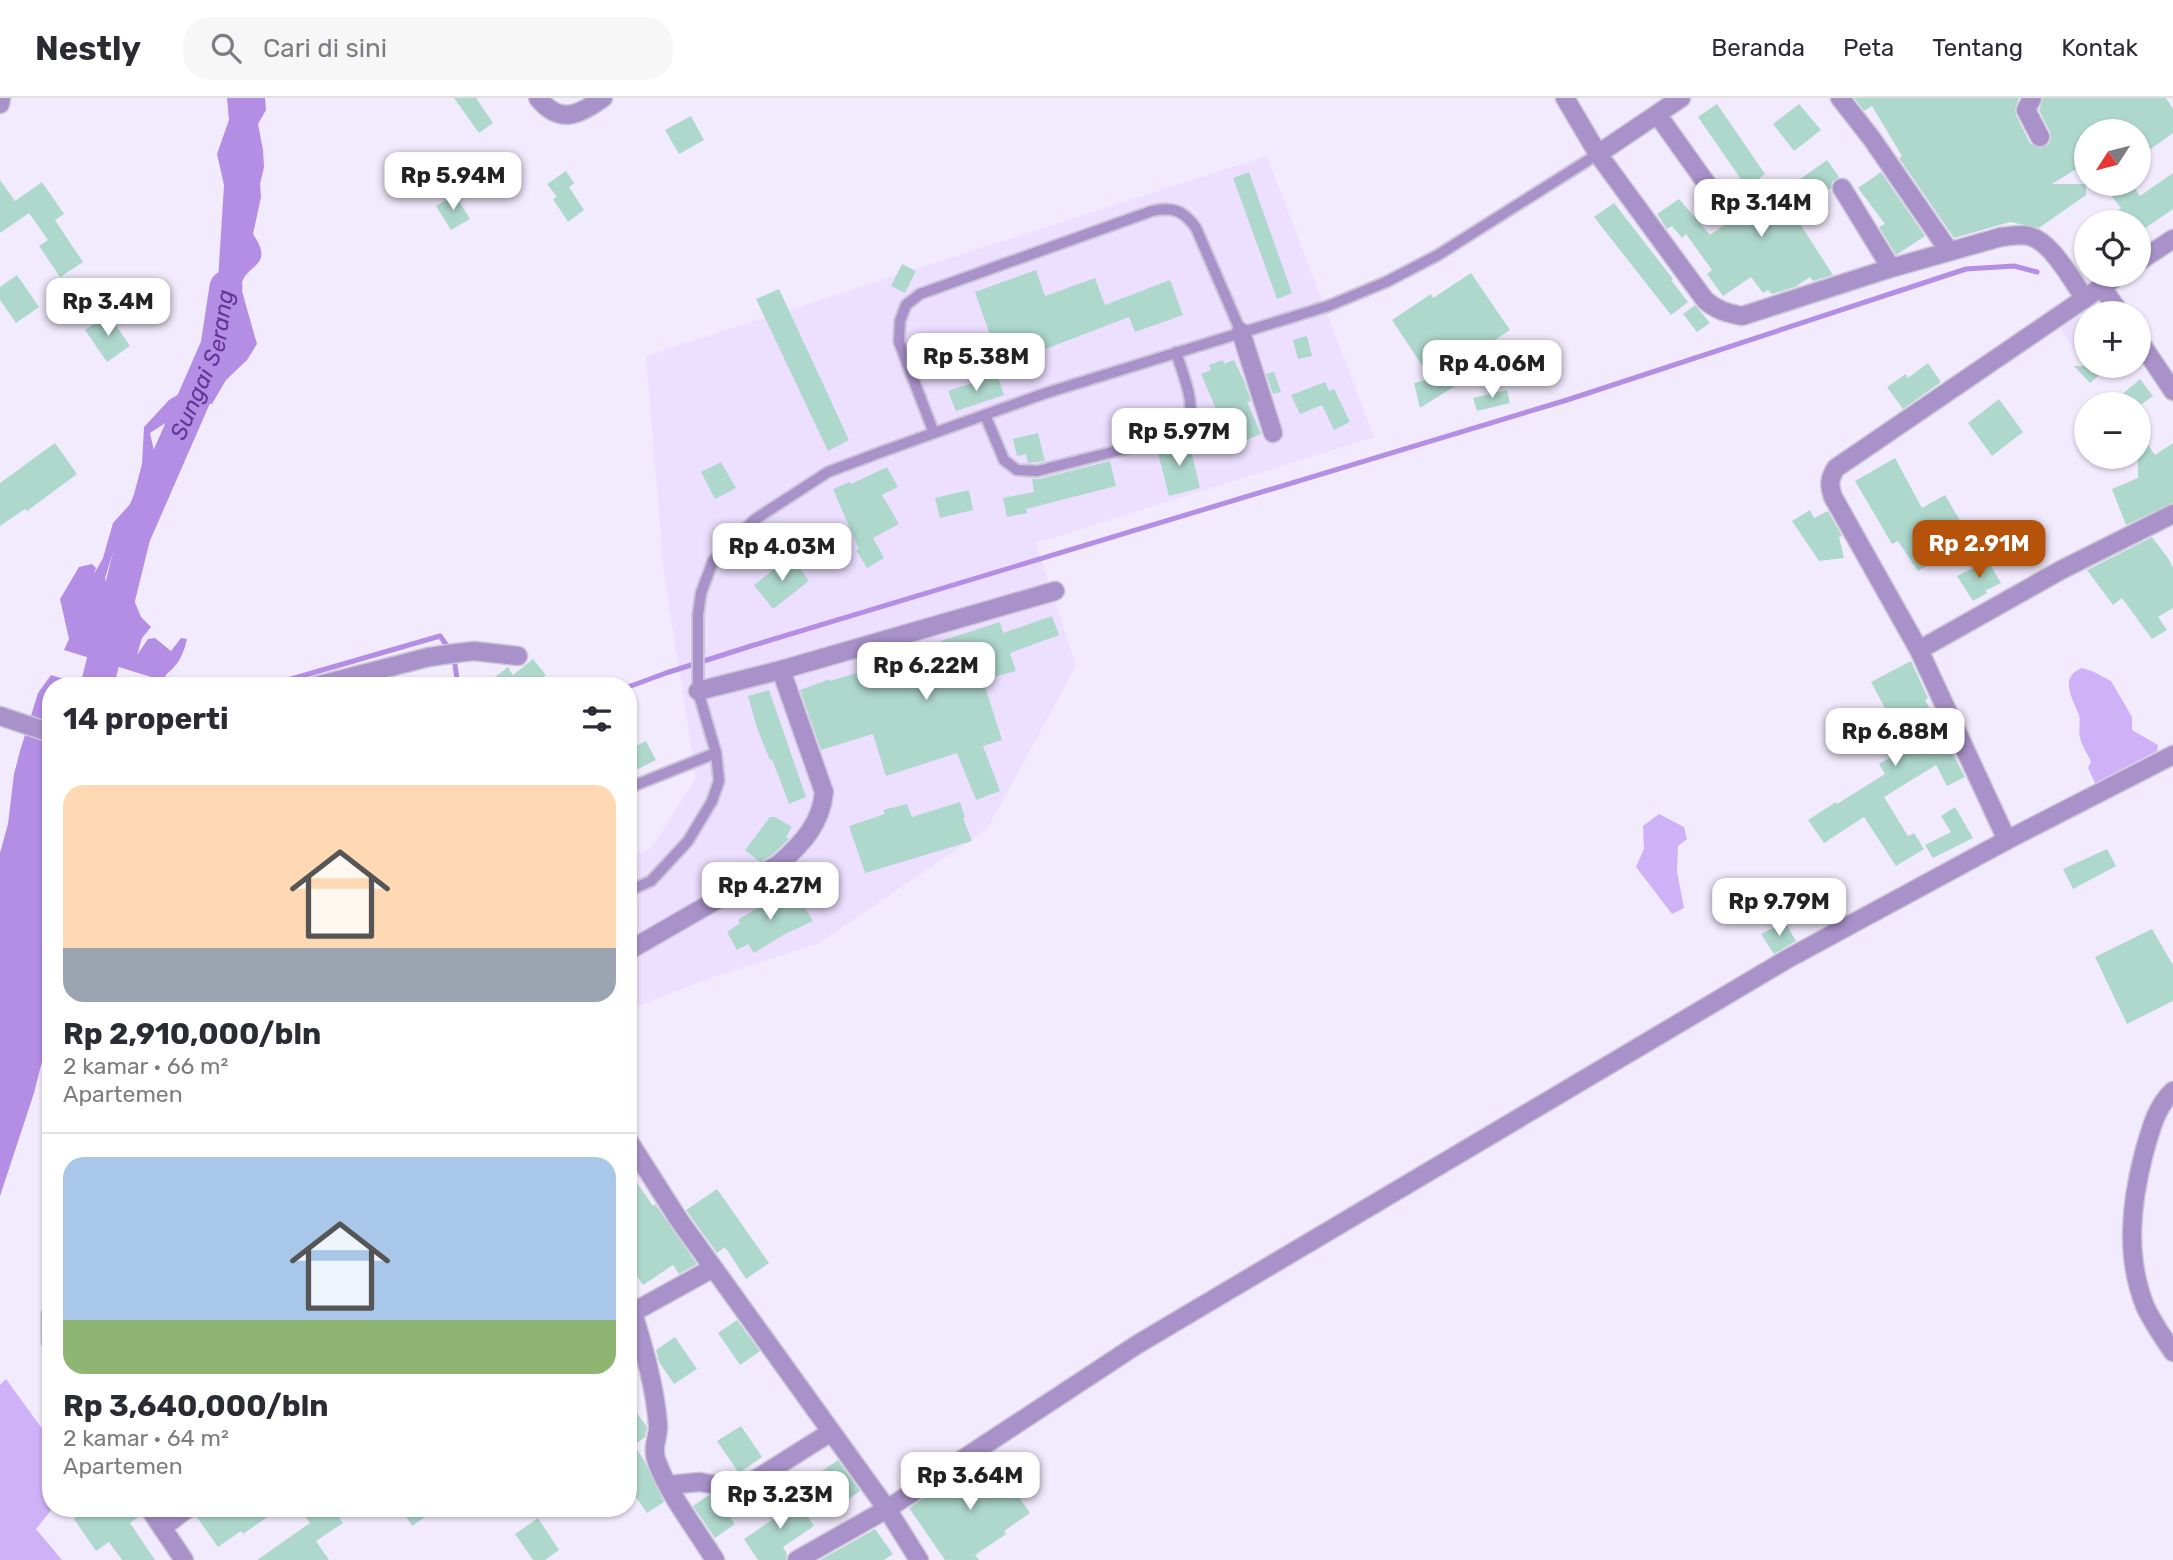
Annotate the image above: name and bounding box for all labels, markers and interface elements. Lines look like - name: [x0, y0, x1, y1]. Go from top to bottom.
- search box: [183, 17, 673, 80]
- text: Nestly: [35, 29, 141, 68]
- icon: search: [207, 29, 245, 67]
- text: Cari di sini: [263, 33, 387, 64]
- text: Beranda: [1711, 34, 1805, 62]
- text: Peta: [1843, 34, 1894, 62]
- text: Tentang: [1932, 34, 2023, 62]
- text: Kontak: [2061, 34, 2138, 62]
- north arrow: [2074, 119, 2151, 196]
- map controls: [2074, 119, 2151, 469]
- pin: Rp 5.94M: [381, 152, 525, 212]
- text: Rp 5.94M: [400, 161, 506, 189]
- pin: Rp 3.14M: [1689, 180, 1833, 239]
- text: Rp 3.14M: [1710, 188, 1812, 216]
- button: locate: [2074, 210, 2151, 287]
- pin: Rp 3.4M: [43, 278, 173, 338]
- text: Rp 3.4M: [62, 287, 154, 315]
- water label: Sungai Serang: [164, 288, 239, 444]
- button: +: [2074, 301, 2151, 378]
- pin: Rp 5.38M: [904, 334, 1048, 393]
- pin: Rp 4.06M: [1420, 341, 1564, 400]
- text: Rp 5.38M: [923, 342, 1029, 370]
- text: Rp 4.06M: [1439, 349, 1545, 377]
- button: −: [2074, 392, 2151, 469]
- pin: Rp 5.97M: [1107, 408, 1251, 468]
- text: Rp 5.97M: [1128, 417, 1230, 445]
- pin: Rp 2.91M: [1907, 520, 2051, 580]
- pin: Rp 4.03M: [710, 524, 854, 583]
- text: Rp 2.91M: [1928, 529, 2030, 557]
- text: Rp 4.03M: [728, 532, 836, 560]
- pin: Rp 6.22M: [854, 642, 998, 702]
- text: Rp 6.22M: [873, 651, 979, 679]
- icon: filters: [578, 700, 616, 738]
- text: 14 properti: [63, 701, 229, 737]
- pin: Rp 6.88M: [1823, 708, 1967, 768]
- text: Rp 6.88M: [1842, 717, 1948, 745]
- icon: home: [277, 831, 403, 957]
- pin: Rp 4.27M: [698, 862, 842, 922]
- text: Rp 4.27M: [718, 871, 822, 899]
- pin: Rp 9.79M: [1707, 878, 1851, 938]
- text: Rp 9.79M: [1728, 887, 1830, 915]
- text: Rp 2,910,000/bln: [63, 1016, 321, 1052]
- text: 2 kamar · 66 m²: [63, 1052, 228, 1080]
- text: Apartemen: [63, 1080, 183, 1108]
- icon: home: [277, 1203, 403, 1329]
- text: Rp 3,640,000/bln: [63, 1388, 329, 1424]
- text: 2 kamar · 64 m²: [63, 1424, 229, 1452]
- text: Apartemen: [63, 1452, 183, 1480]
- pin: Rp 3.64M: [898, 1452, 1042, 1512]
- text: Rp 3.64M: [917, 1461, 1023, 1489]
- pin: Rp 3.23M: [708, 1472, 852, 1531]
- text: Rp 3.23M: [727, 1480, 833, 1508]

